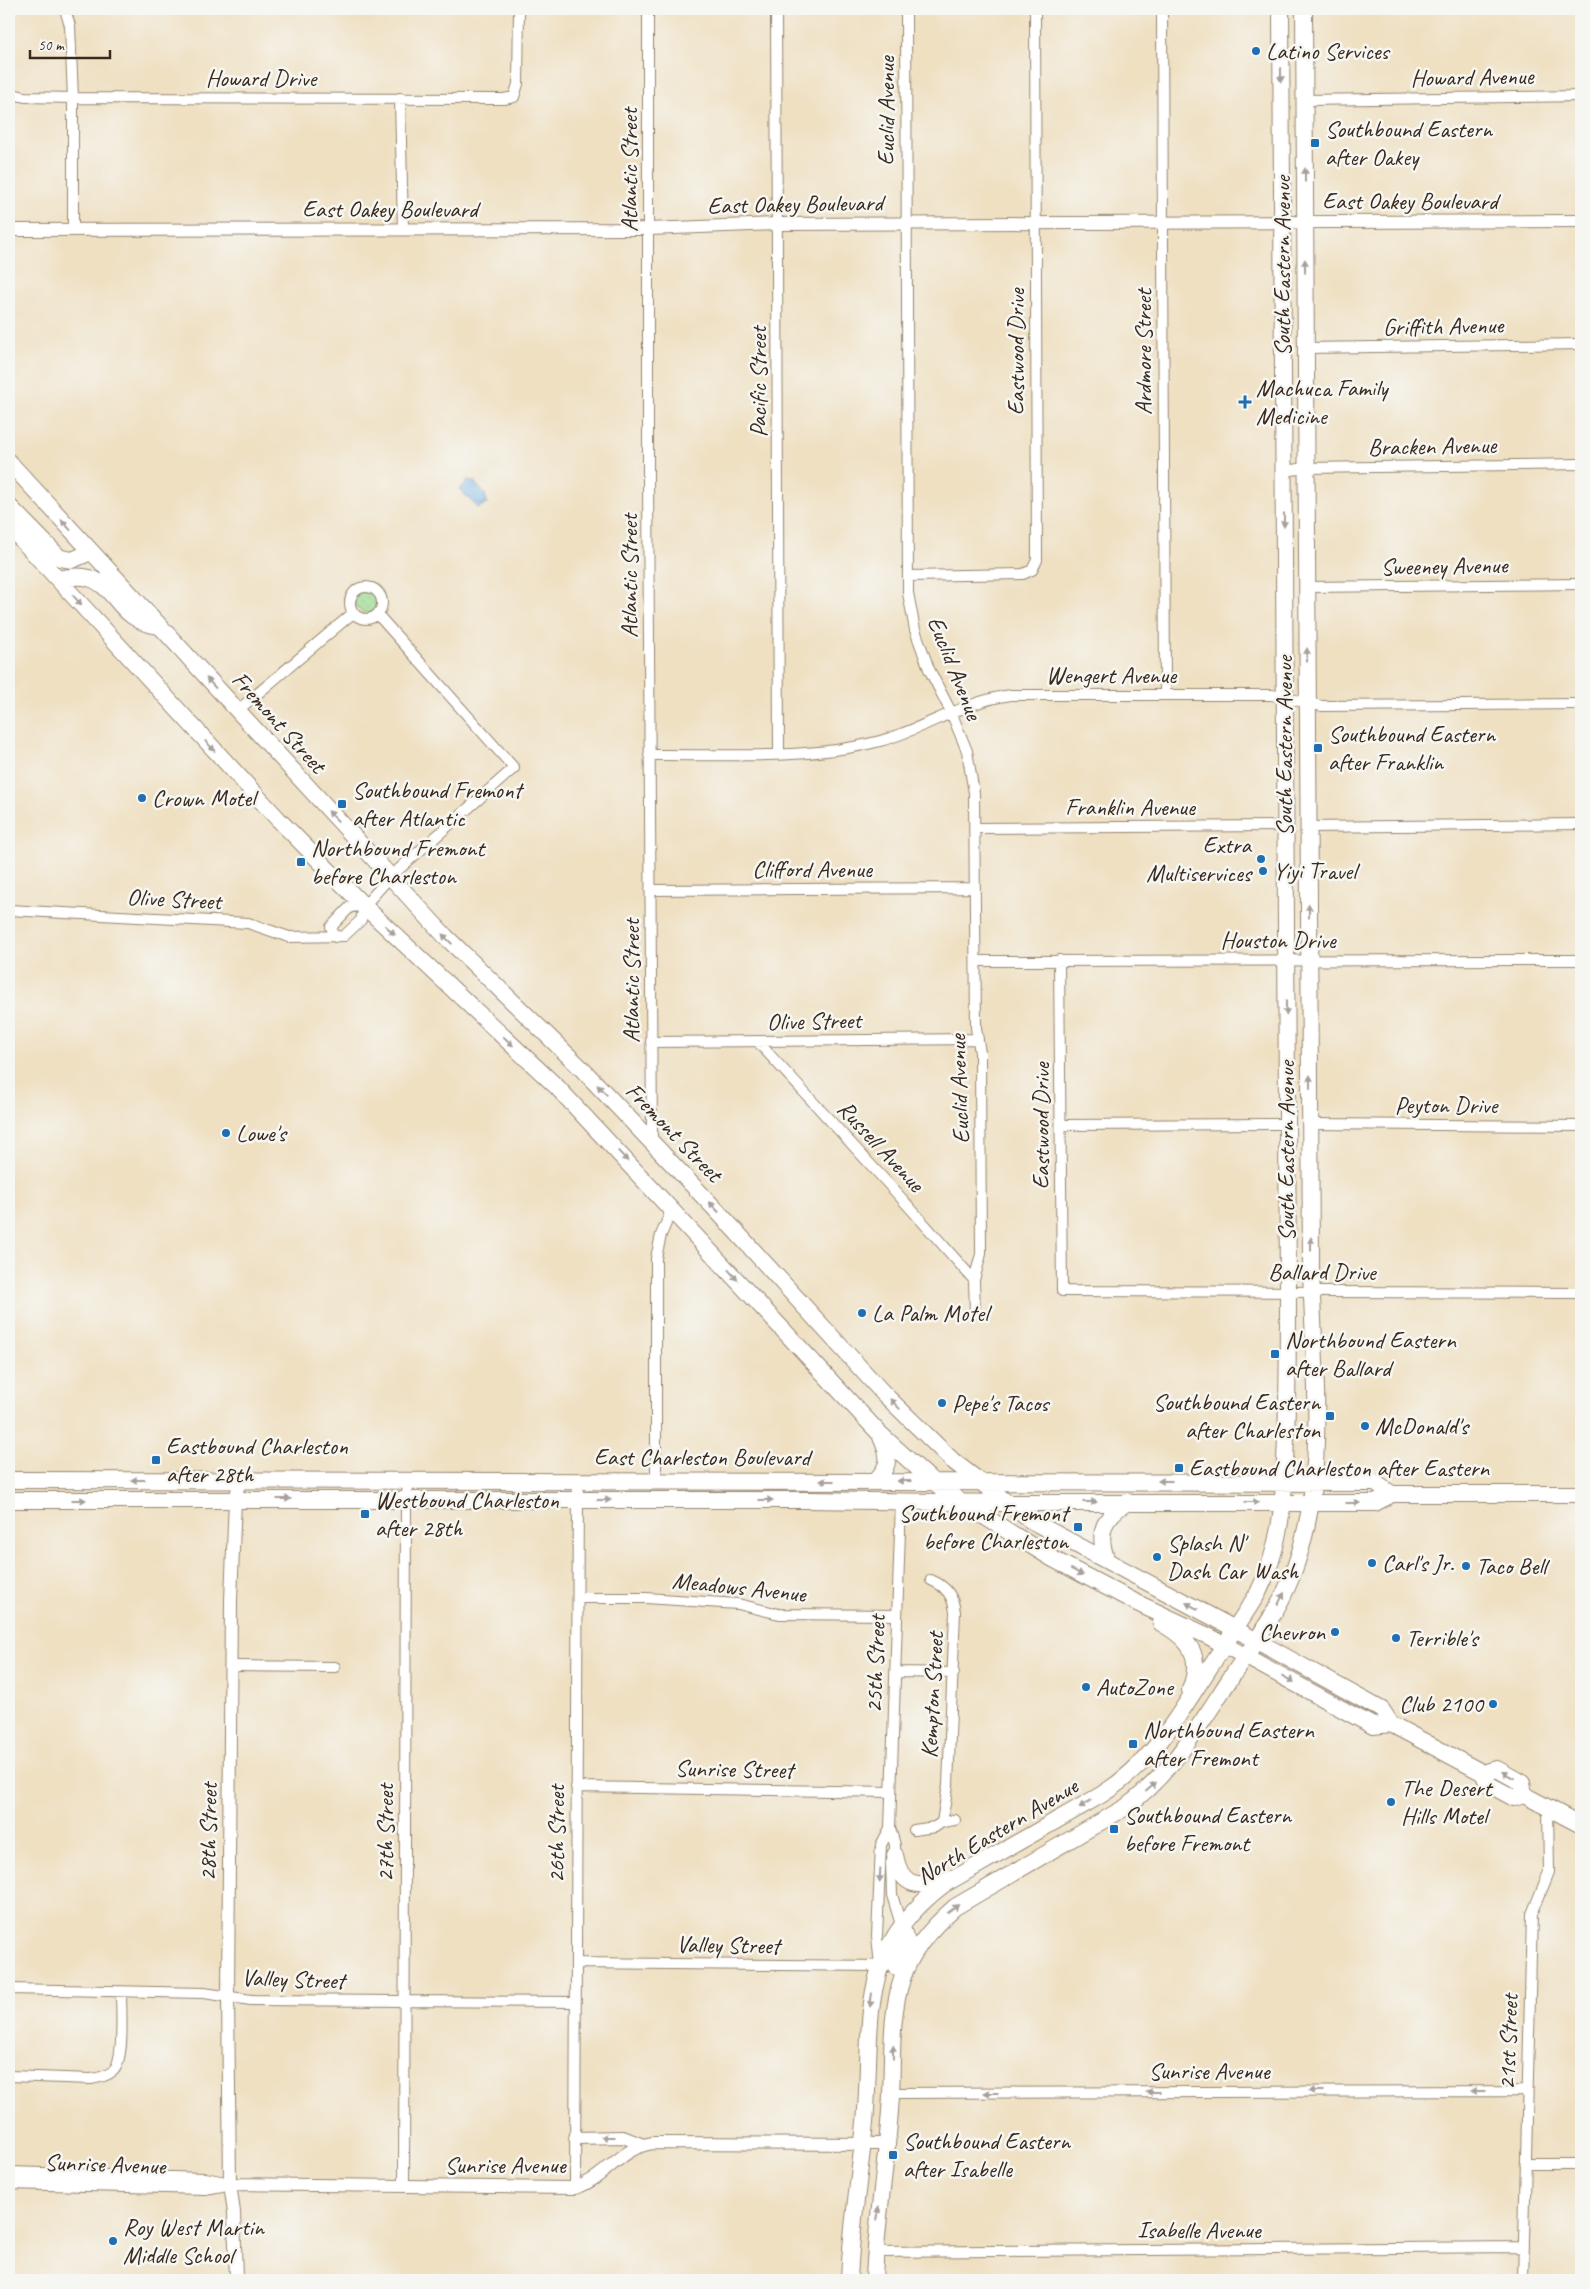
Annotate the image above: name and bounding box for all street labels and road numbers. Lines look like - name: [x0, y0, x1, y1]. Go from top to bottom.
- street label: Euclid Avenue: [871, 54, 901, 166]
- street label: Howard Avenue: [1410, 61, 1536, 93]
- street label: Howard Drive: [206, 63, 319, 93]
- street label: Atlantic Street: [614, 106, 644, 232]
- street label: South Eastern Avenue: [1267, 174, 1297, 356]
- street label: East Oakey Boulevard: [1322, 186, 1501, 216]
- street label: East Oakey Boulevard: [707, 187, 887, 221]
- street label: East Oakey Boulevard: [302, 194, 481, 224]
- street label: Eastwood Drive: [1001, 286, 1031, 415]
- street label: Ardmore Street: [1128, 287, 1158, 415]
- street label: Griffith Avenue: [1383, 310, 1506, 342]
- street label: Pacific Street: [743, 325, 773, 437]
- street label: Bracken Avenue: [1368, 430, 1499, 462]
- street label: Atlantic Street: [614, 512, 644, 638]
- street label: Sweeney Avenue: [1380, 550, 1510, 582]
- street label: Euclid Avenue: [921, 612, 990, 726]
- street label: South Eastern Avenue: [1269, 654, 1299, 836]
- street label: Wengert Avenue: [1046, 660, 1178, 690]
- street label: Fremont Street: [225, 665, 334, 781]
- street label: Franklin Avenue: [1065, 792, 1197, 822]
- street label: Clifford Avenue: [752, 854, 874, 884]
- street label: Olive Street: [126, 882, 224, 917]
- street label: Atlantic Street: [616, 917, 646, 1043]
- street label: Houston Drive: [1220, 925, 1338, 955]
- street label: Olive Street: [767, 1005, 863, 1037]
- street label: Euclid Avenue: [942, 1032, 976, 1144]
- street label: South Eastern Avenue: [1271, 1059, 1301, 1241]
- street label: Eastwood Drive: [1026, 1060, 1056, 1189]
- street label: Fremont Street: [619, 1076, 730, 1189]
- street label: Peyton Drive: [1395, 1090, 1500, 1120]
- street label: Russell Avenue: [831, 1094, 932, 1200]
- street label: Ballard Drive: [1268, 1257, 1378, 1287]
- street label: East Charleston Boulevard: [594, 1442, 814, 1472]
- street label: Meadows Avenue: [671, 1565, 809, 1609]
- street label: 25th Street: [858, 1612, 892, 1714]
- street label: Kempton Street: [914, 1629, 950, 1759]
- street label: Sunrise Street: [675, 1753, 796, 1785]
- street label: North Eastern Avenue: [911, 1770, 1085, 1891]
- street label: 28th Street: [192, 1781, 224, 1881]
- street label: 27th Street: [370, 1782, 400, 1882]
- street label: 26th Street: [541, 1783, 571, 1883]
- street label: Valley Street: [676, 1929, 783, 1961]
- street label: Valley Street: [241, 1962, 348, 1996]
- street label: 21st Street: [1491, 1992, 1525, 2090]
- street label: Sunrise Avenue: [1149, 2056, 1272, 2086]
- street label: Sunrise Avenue: [44, 2147, 168, 2181]
- street label: Sunrise Avenue: [445, 2150, 568, 2180]
- street label: Isabelle Avenue: [1137, 2215, 1263, 2245]

